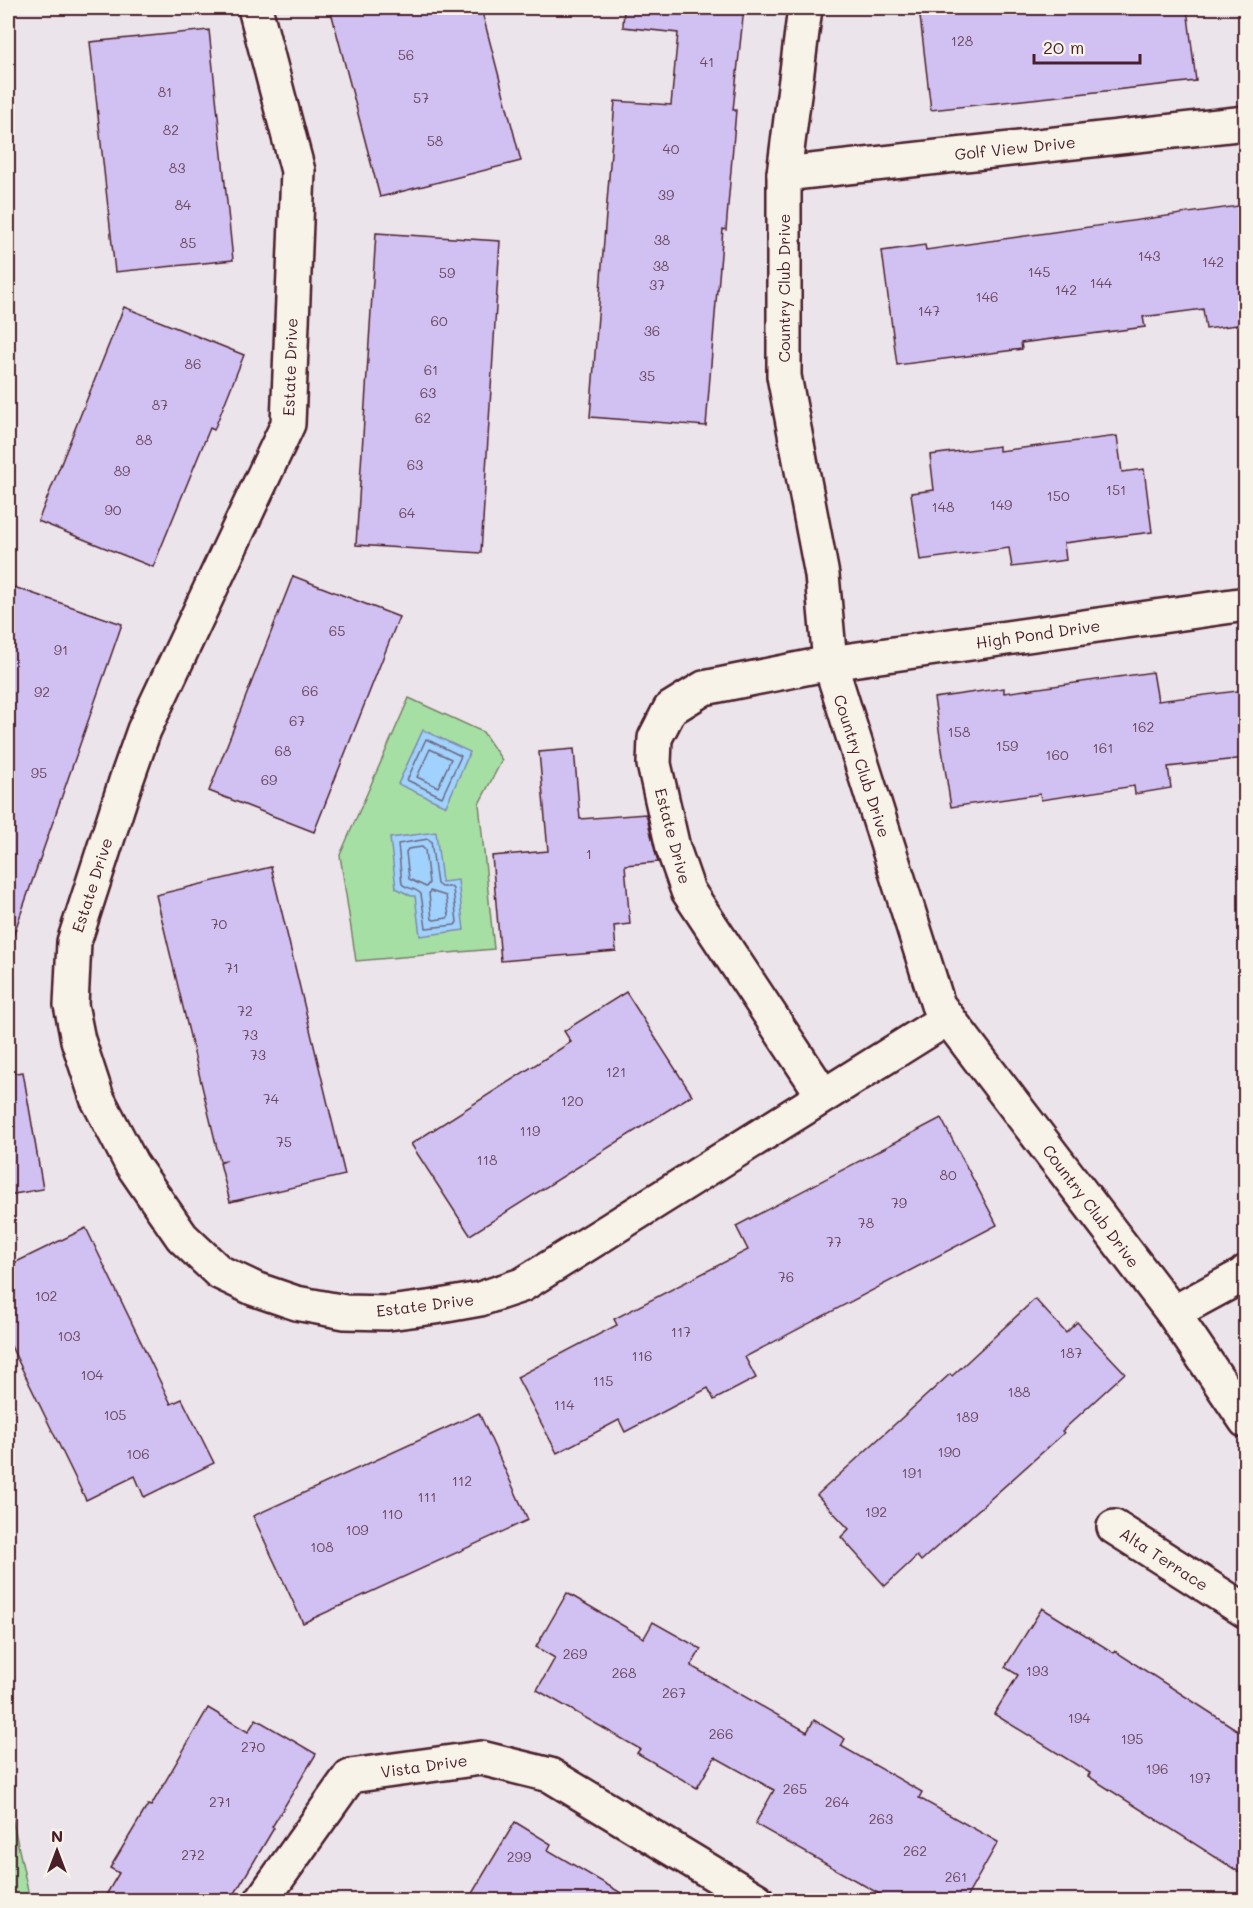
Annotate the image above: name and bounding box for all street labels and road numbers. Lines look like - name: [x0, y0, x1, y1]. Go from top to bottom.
- street label: Golf View Drive: [953, 131, 1077, 164]
- street label: Country Club Drive: [773, 214, 794, 362]
- street label: Estate Drive: [277, 317, 302, 416]
- street label: High Pond Drive: [974, 614, 1101, 653]
- street label: Country Club Drive: [829, 692, 895, 840]
- street label: Estate Drive: [651, 786, 696, 886]
- street label: Estate Drive: [66, 835, 117, 935]
- street label: Country Club Drive: [1038, 1140, 1145, 1271]
- street label: Estate Drive: [375, 1288, 475, 1321]
- street label: Alta Terrace: [1116, 1522, 1213, 1595]
- street label: Vista Drive: [379, 1749, 469, 1782]

